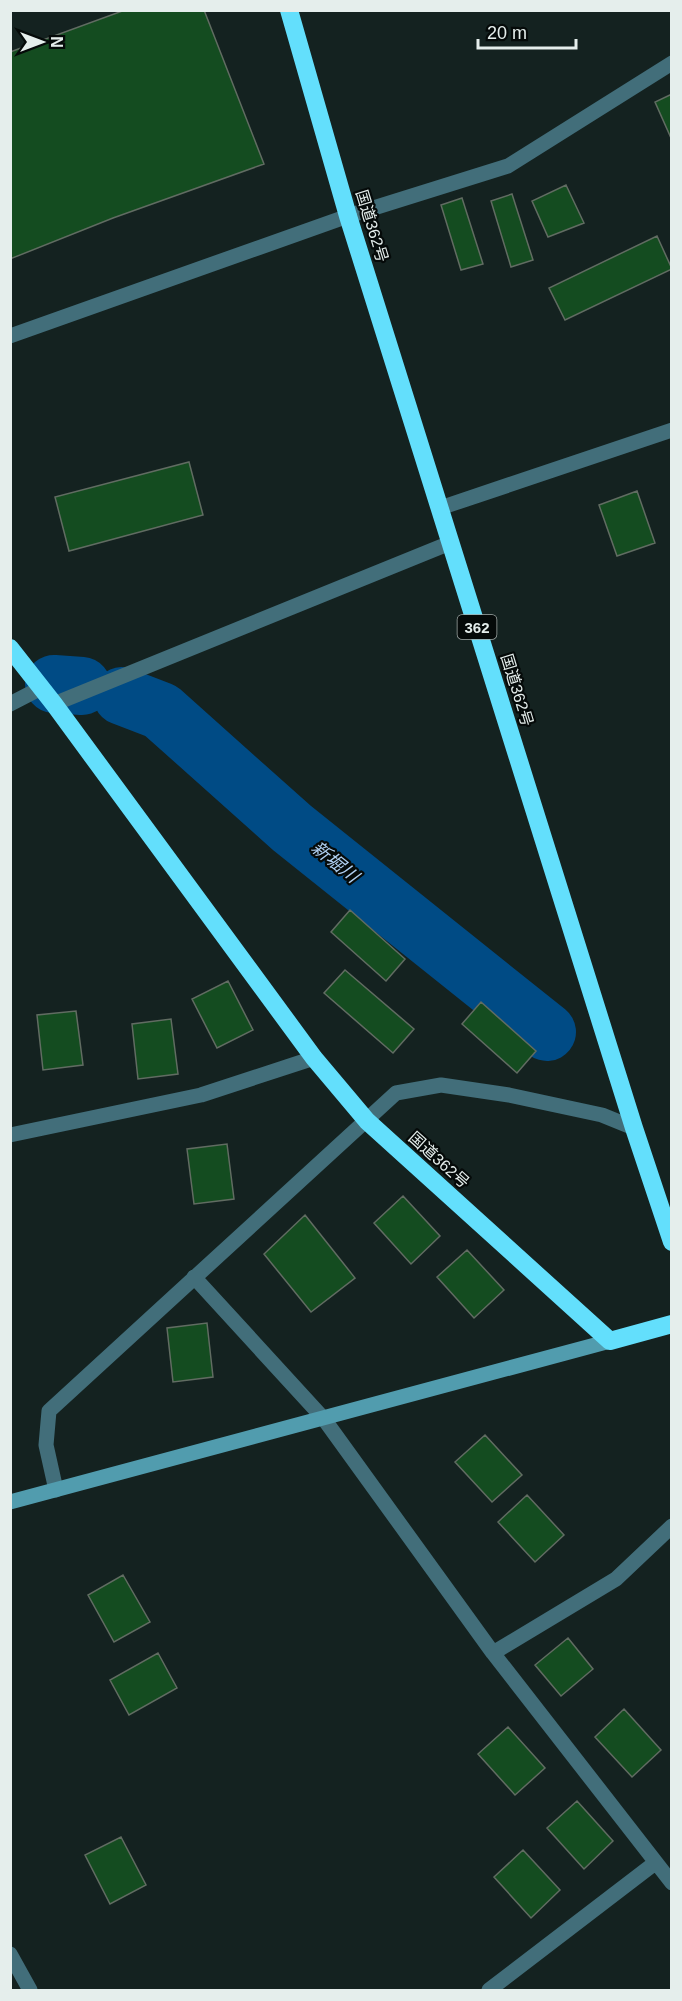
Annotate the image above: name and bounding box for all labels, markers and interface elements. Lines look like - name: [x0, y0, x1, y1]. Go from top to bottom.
- north arrow: [12, 12, 72, 72]
- scale bar: [478, 12, 576, 50]
- text: 20 m: [487, 23, 527, 43]
- text: N: [48, 36, 65, 48]
- street label: 国道362号: [353, 188, 391, 264]
- road number: 362: [458, 615, 496, 639]
- street label: 国道362号: [498, 652, 536, 728]
- water label: 新堀川: [308, 837, 364, 888]
- street label: 国道362号: [406, 1129, 472, 1191]

